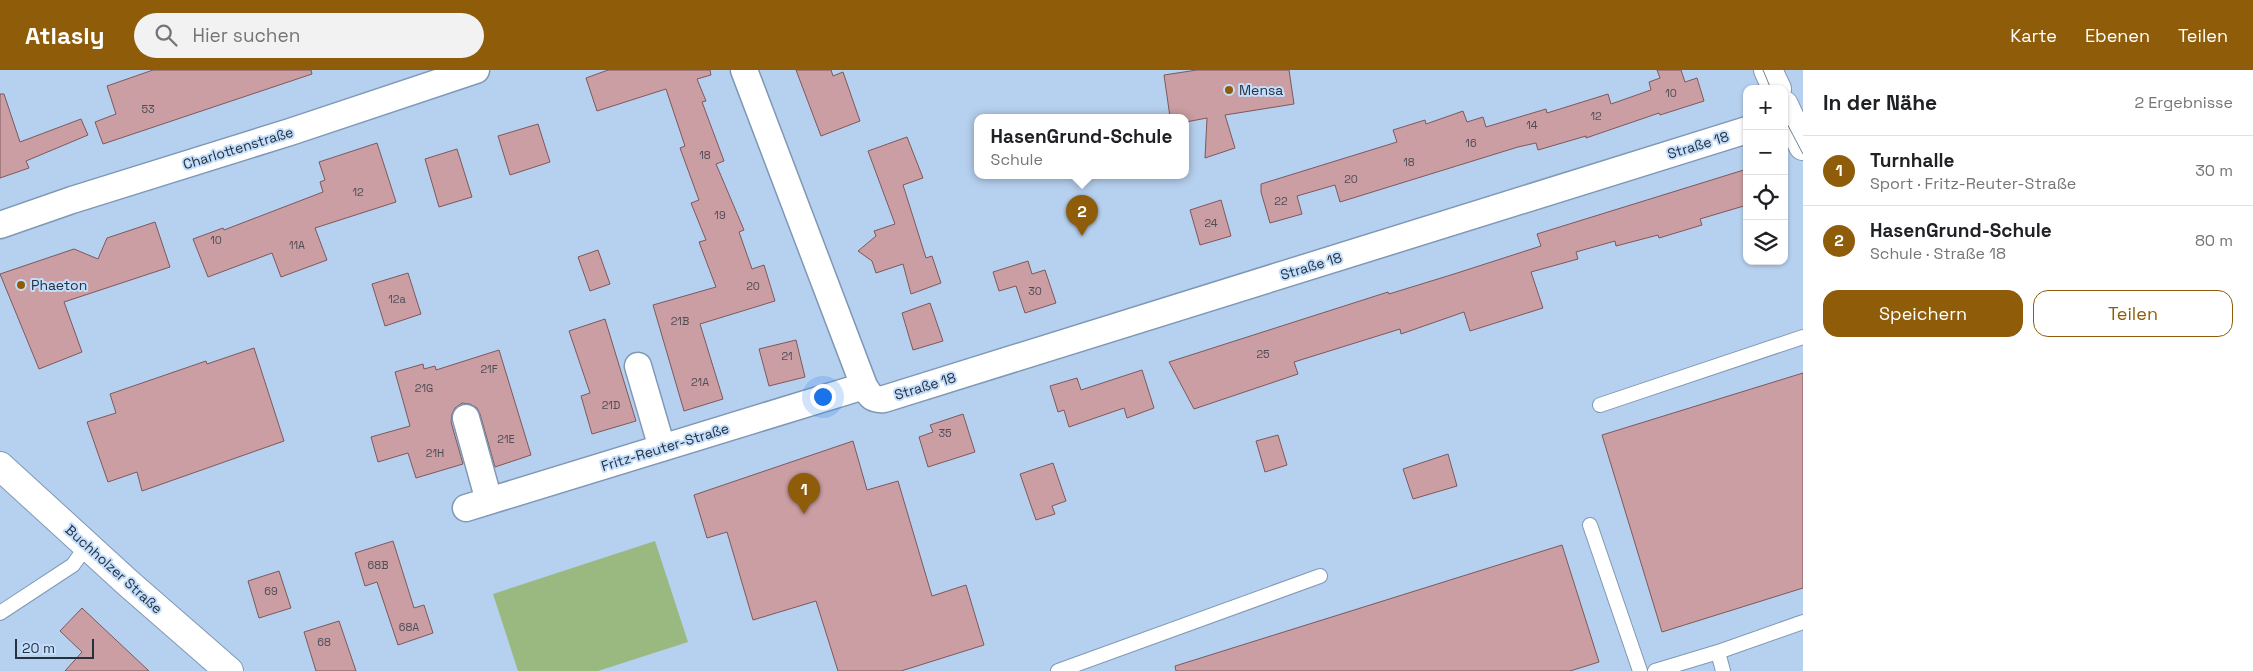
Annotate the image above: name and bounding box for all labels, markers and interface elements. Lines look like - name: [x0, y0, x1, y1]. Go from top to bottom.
- search box: [134, 13, 484, 58]
- text: Atlasly: [25, 20, 104, 51]
- icon: search: [152, 21, 180, 49]
- text: Hier suchen: [192, 23, 300, 48]
- text: Karte: [2010, 24, 2057, 47]
- text: Ebenen: [2085, 24, 2150, 47]
- text: Teilen: [2178, 24, 2228, 47]
- place label: Mensa: [1239, 81, 1283, 99]
- marker: Mensa: [1223, 84, 1235, 96]
- map controls: [1743, 85, 1788, 265]
- button: +: [1743, 85, 1788, 130]
- house number: 10: [1665, 86, 1677, 100]
- text: In der Nähe: [1823, 89, 1937, 116]
- text: 2 Ergebnisse: [2134, 92, 2233, 113]
- house number: 53: [141, 102, 155, 116]
- house number: 12: [1590, 109, 1602, 123]
- popup: [974, 114, 1189, 179]
- house number: 14: [1526, 118, 1538, 132]
- street label: Charlottenstraße: [181, 123, 295, 173]
- text: HasenGrund-Schule: [991, 124, 1172, 149]
- street label: Straße 18: [1665, 127, 1731, 163]
- button: −: [1743, 130, 1788, 175]
- house number: 16: [1465, 136, 1477, 150]
- house number: 18: [699, 148, 711, 162]
- text: Turnhalle: [1870, 148, 1955, 173]
- text: Schule: [991, 149, 1043, 170]
- house number: 18: [1403, 155, 1415, 169]
- text: 1: [1835, 160, 1843, 181]
- text: 30 m: [2195, 160, 2233, 181]
- house number: 20: [1344, 172, 1358, 186]
- text: Sport · Fritz-Reuter-Straße: [1870, 173, 2076, 194]
- button: locate: [1743, 175, 1788, 220]
- house number: 12: [352, 185, 364, 199]
- house number: 22: [1274, 194, 1288, 208]
- pin: 2: [1066, 195, 1098, 236]
- house number: 19: [714, 208, 726, 222]
- house number: 24: [1204, 216, 1218, 230]
- text: HasenGrund-Schule: [1870, 218, 2052, 243]
- button: layers: [1743, 220, 1788, 265]
- text: 2: [1834, 230, 1844, 251]
- text: 80 m: [2195, 230, 2233, 251]
- house number: 10: [210, 233, 222, 247]
- house number: 11A: [289, 238, 305, 252]
- text: Schule · Straße 18: [1870, 243, 2006, 264]
- street label: Straße 18: [1278, 248, 1344, 284]
- place label: Phaeton: [31, 276, 87, 294]
- marker: Phaeton: [15, 279, 27, 291]
- house number: 20: [746, 279, 760, 293]
- house number: 30: [1028, 284, 1042, 298]
- button: Speichern: [1823, 290, 2023, 337]
- button: Teilen: [2033, 290, 2233, 337]
- house number: 12a: [388, 292, 406, 306]
- house number: 21B: [671, 314, 689, 328]
- house number: 25: [1256, 347, 1270, 361]
- house number: 21: [781, 349, 793, 363]
- house number: 21F: [480, 362, 498, 376]
- street label: Straße 18: [892, 368, 958, 404]
- house number: 21A: [691, 375, 709, 389]
- house number: 21G: [415, 381, 433, 395]
- your location: [810, 384, 836, 410]
- house number: 21D: [602, 398, 620, 412]
- street label: Fritz-Reuter-Straße: [599, 419, 731, 475]
- house number: 35: [938, 426, 952, 440]
- house number: 21E: [497, 432, 515, 446]
- house number: 21H: [426, 446, 444, 460]
- pin: 1: [788, 473, 820, 514]
- street label: Buchholzer Straße: [62, 521, 166, 617]
- house number: 68B: [368, 558, 388, 572]
- house number: 69: [264, 584, 278, 598]
- house number: 68A: [399, 620, 419, 634]
- house number: 68: [317, 635, 331, 649]
- scale bar: [15, 636, 94, 659]
- text: 20 m: [22, 639, 55, 657]

